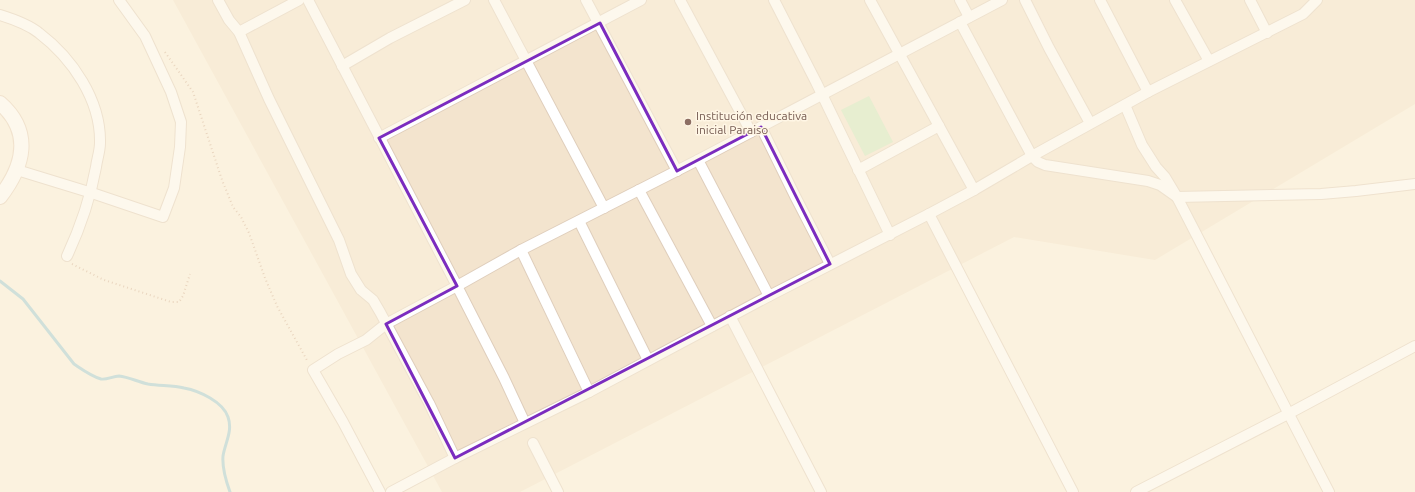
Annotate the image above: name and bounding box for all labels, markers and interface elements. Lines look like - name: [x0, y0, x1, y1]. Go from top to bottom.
- place label: Institución educativa inicial Paraiso: [696, 109, 807, 136]
- marker: Institución educativa inicial Paraiso: [683, 117, 693, 127]

